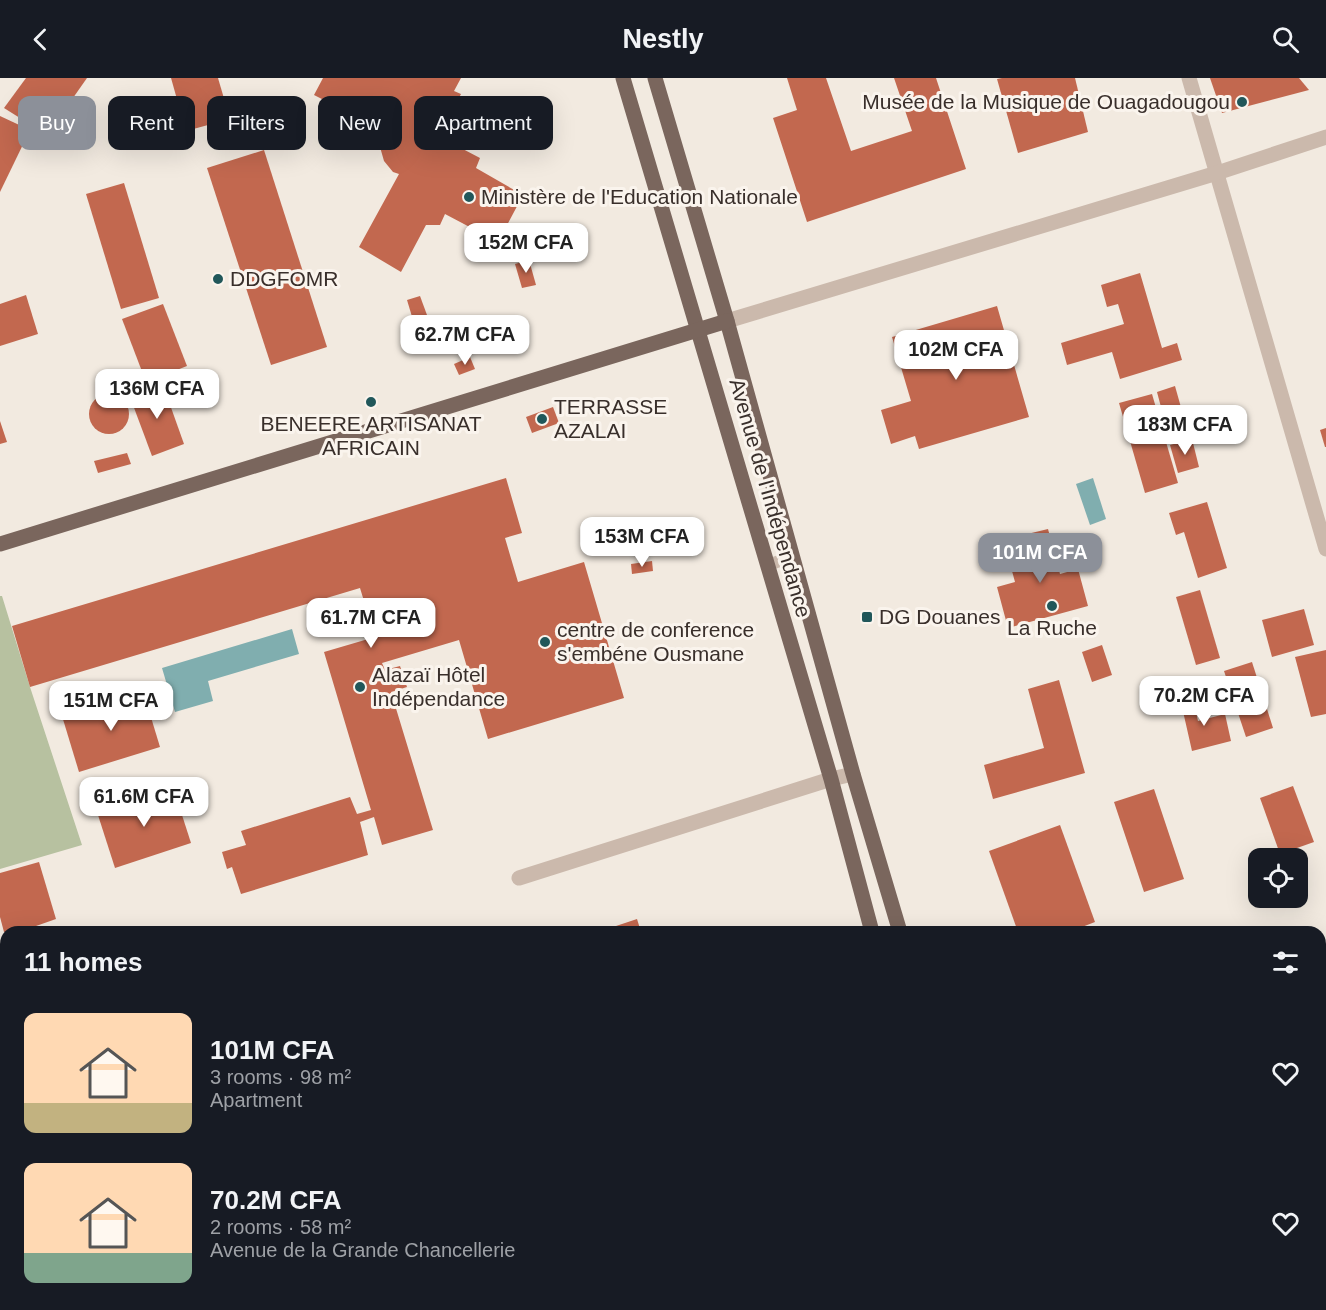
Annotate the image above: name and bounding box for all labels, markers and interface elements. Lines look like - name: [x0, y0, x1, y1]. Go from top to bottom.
- icon: back: [24, 23, 57, 56]
- icon: search: [1269, 23, 1302, 56]
- text: Nestly: [622, 24, 704, 54]
- place label: Musée de la Musique de Ouagadougou: [862, 90, 1230, 113]
- marker: Musée de la Musique de Ouagadougou: [1235, 95, 1249, 109]
- chip: Buy: [18, 96, 96, 150]
- chip: Rent: [108, 96, 195, 150]
- chip: Filters: [207, 96, 306, 150]
- chip: New: [318, 96, 402, 150]
- chip: Apartment: [414, 96, 553, 150]
- place label: Ministère de l'Education Nationale: [481, 185, 798, 208]
- marker: Ministère de l'Education Nationale: [462, 190, 476, 204]
- pin: 152M CFA: [464, 223, 588, 274]
- text: 152M CFA: [478, 231, 574, 253]
- place label: DDGFOMR: [230, 267, 339, 290]
- marker: DDGFOMR: [211, 272, 225, 286]
- pin: 62.7M CFA: [396, 315, 534, 366]
- text: 62.7M CFA: [414, 323, 516, 345]
- pin: 102M CFA: [894, 330, 1018, 381]
- text: 102M CFA: [908, 338, 1004, 360]
- pin: 136M CFA: [95, 369, 219, 420]
- street label: Avenue de l'Indépendance: [725, 376, 816, 620]
- text: 136M CFA: [109, 377, 205, 399]
- marker: BENEERE ARTISANAT AFRICAIN: [364, 395, 378, 409]
- place label: TERRASSE AZALAI: [554, 395, 667, 442]
- pin: 183M CFA: [1123, 405, 1247, 456]
- place label: BENEERE ARTISANAT AFRICAIN: [261, 412, 482, 459]
- marker: TERRASSE AZALAI: [535, 412, 549, 426]
- text: 183M CFA: [1137, 413, 1233, 435]
- pin: 153M CFA: [580, 517, 704, 568]
- text: 153M CFA: [594, 525, 690, 547]
- pin: 101M CFA: [978, 533, 1102, 584]
- text: 101M CFA: [992, 541, 1088, 563]
- pin: 61.7M CFA: [302, 598, 440, 649]
- marker: La Ruche: [1045, 599, 1059, 613]
- place label: DG Douanes: [879, 605, 1000, 628]
- text: 61.7M CFA: [320, 606, 422, 628]
- marker: DG Douanes: [860, 610, 874, 624]
- place label: La Ruche: [1007, 616, 1097, 639]
- place label: centre de conference s'embéne Ousmane: [557, 618, 754, 665]
- marker: centre de conference s'embéne Ousmane: [538, 635, 552, 649]
- place label: Alazaï Hôtel Indépendance: [372, 663, 505, 710]
- pin: 70.2M CFA: [1135, 676, 1273, 727]
- marker: Alazaï Hôtel Indépendance: [353, 680, 367, 694]
- pin: 151M CFA: [49, 681, 173, 732]
- text: 70.2M CFA: [1153, 684, 1255, 706]
- text: 151M CFA: [63, 689, 159, 711]
- pin: 61.6M CFA: [75, 777, 213, 828]
- text: 61.6M CFA: [93, 785, 195, 807]
- map controls: [1248, 848, 1308, 908]
- button: locate: [1248, 848, 1308, 908]
- icon: filters: [1269, 946, 1302, 979]
- text: 11 homes: [24, 947, 143, 977]
- text: 101M CFA: [210, 1035, 334, 1065]
- icon: home: [72, 1037, 144, 1109]
- icon: heart: [1269, 1057, 1302, 1090]
- text: 3 rooms · 98 m²: [210, 1066, 351, 1088]
- text: Apartment: [210, 1089, 302, 1111]
- text: 70.2M CFA: [210, 1185, 342, 1215]
- icon: home: [72, 1187, 144, 1259]
- icon: heart: [1269, 1207, 1302, 1240]
- text: 2 rooms · 58 m²: [210, 1216, 351, 1238]
- text: Avenue de la Grande Chancellerie: [210, 1239, 515, 1261]

